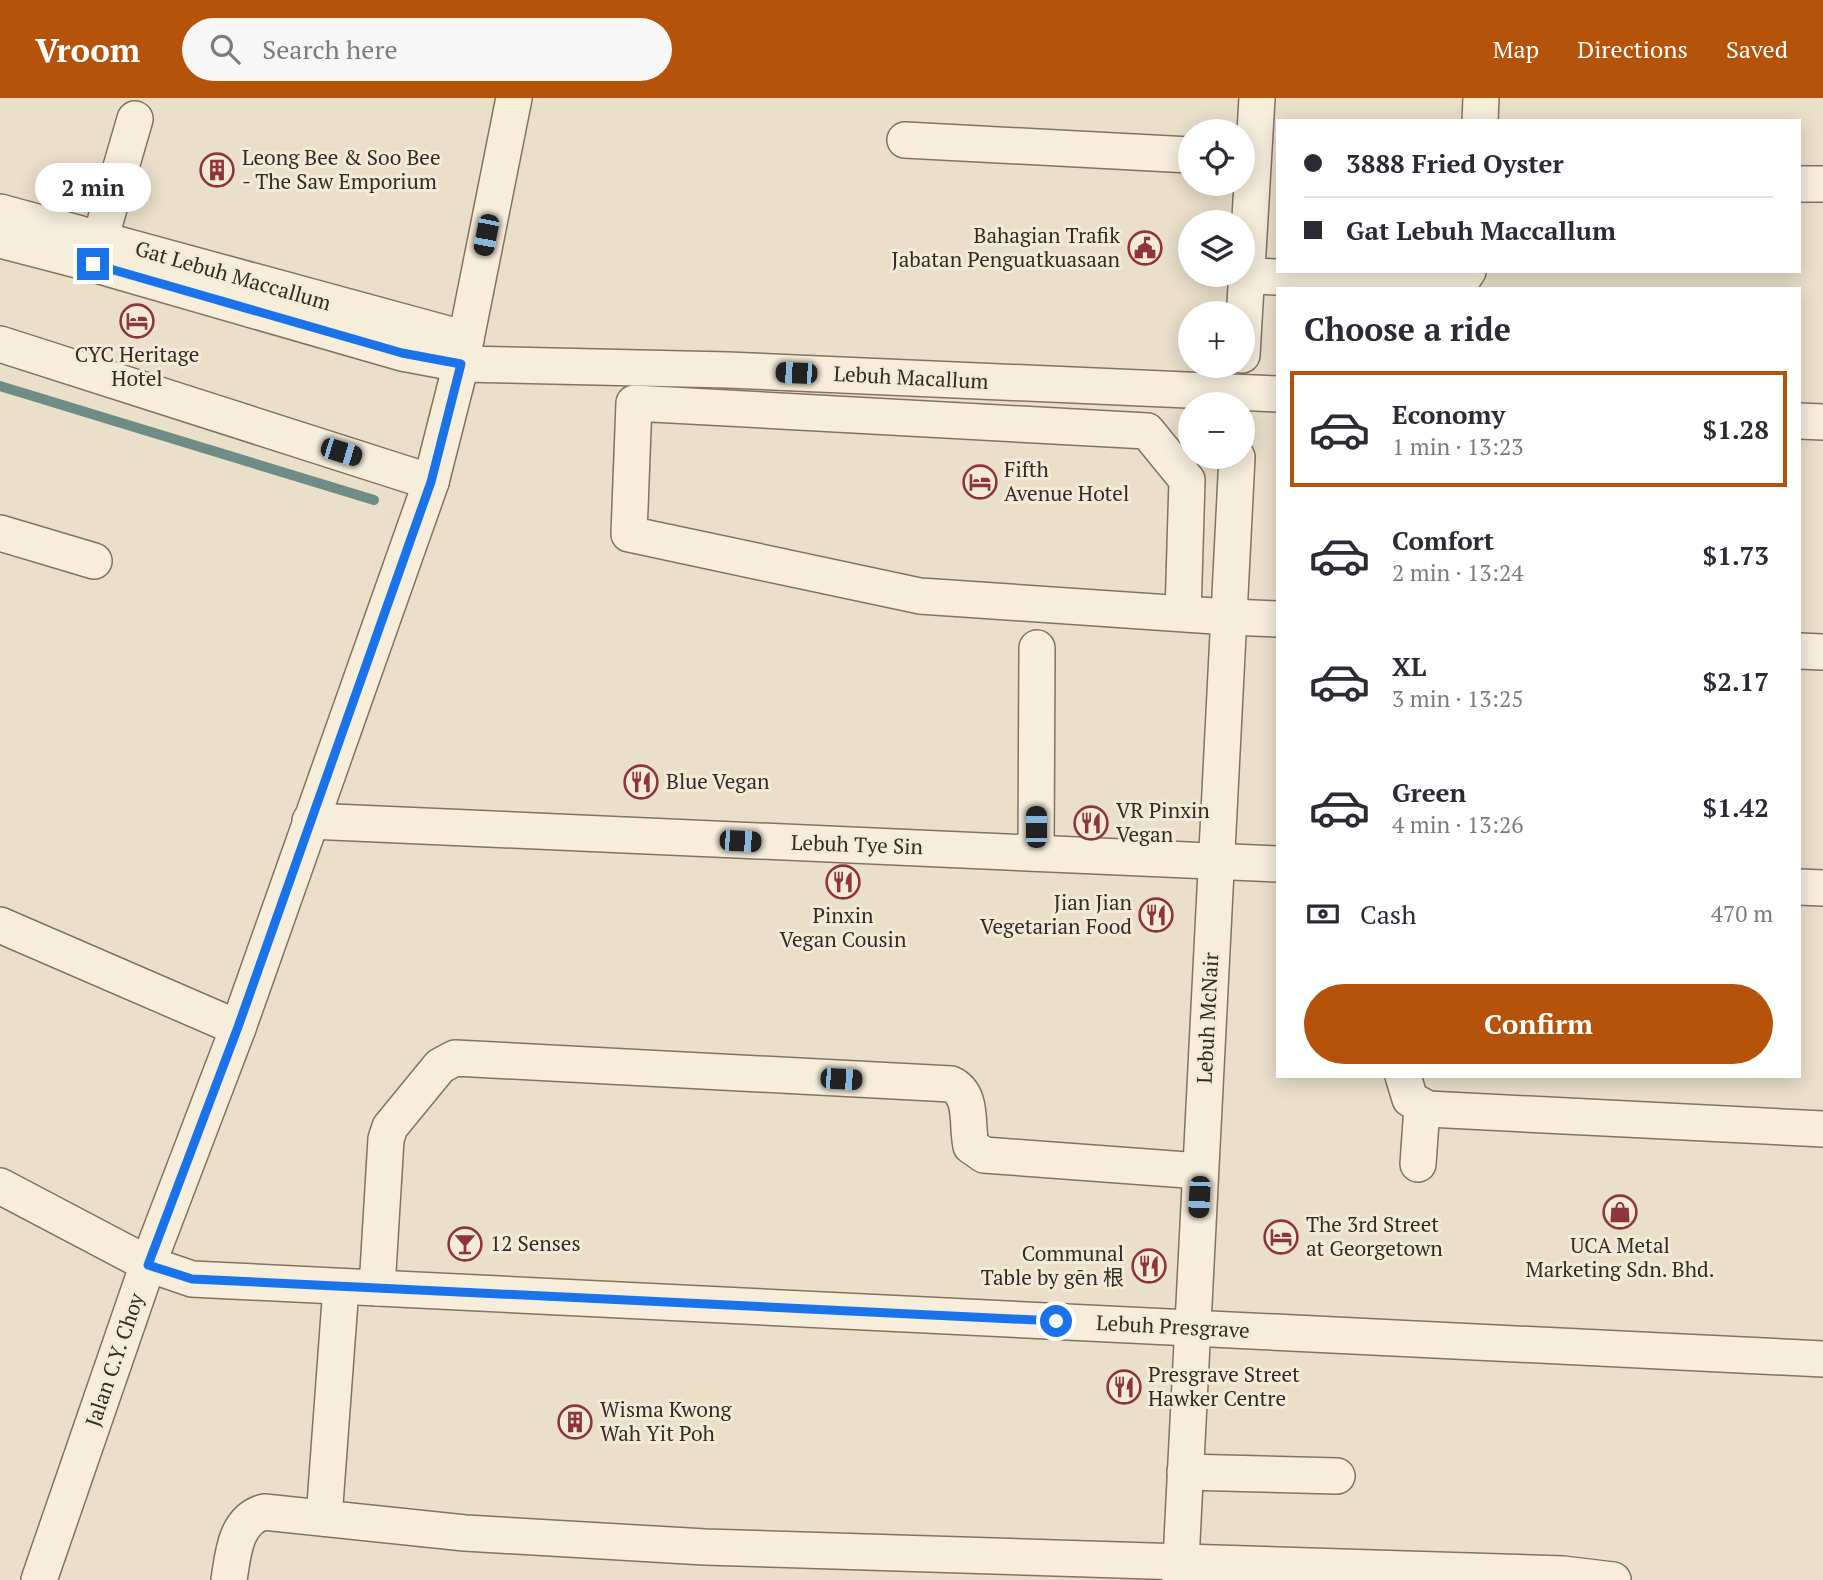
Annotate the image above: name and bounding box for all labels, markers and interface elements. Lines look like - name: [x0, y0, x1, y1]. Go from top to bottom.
- search box: [182, 18, 672, 81]
- text: Vroom: [35, 28, 140, 71]
- icon: search: [206, 30, 244, 68]
- text: Search here: [262, 32, 397, 66]
- text: Map: [1493, 33, 1539, 65]
- text: Directions: [1577, 33, 1688, 65]
- text: Saved: [1726, 33, 1788, 65]
- map controls: [1178, 119, 1255, 469]
- button: locate: [1178, 119, 1255, 196]
- place label: Leong Bee & Soo Bee - The Saw Emporium: [242, 143, 440, 195]
- text: 3888 Fried Oyster: [1346, 146, 1564, 180]
- building icon: Leong Bee & Soo Bee - The Saw Emporium: [198, 151, 236, 189]
- callout: 2 min: [35, 162, 151, 212]
- text: 2 min: [62, 172, 124, 203]
- button: layers: [1178, 210, 1255, 287]
- car: [472, 212, 501, 258]
- text: Gat Lebuh Maccallum: [1346, 213, 1616, 247]
- place label: Bahagian Trafik Jabatan Penguatkuasaan: [892, 221, 1121, 273]
- public building icon: Bahagian Trafik Jabatan Penguatkuasaan: [1126, 229, 1164, 267]
- street label: Gat Lebuh Maccallum: [132, 234, 334, 316]
- route end: [77, 248, 109, 280]
- button: +: [1178, 301, 1255, 378]
- hotel icon: CYC Heritage Hotel: [118, 302, 156, 340]
- text: Choose a ride: [1304, 308, 1511, 350]
- place label: CYC Heritage Hotel: [75, 340, 199, 392]
- street label: Lebuh Macallum: [833, 359, 989, 395]
- car: [775, 362, 818, 384]
- button: −: [1178, 392, 1255, 469]
- text: Economy: [1392, 397, 1505, 431]
- icon: car: [1308, 398, 1371, 461]
- text: $1.28: [1703, 412, 1769, 446]
- text: 1 min · 13:23: [1392, 431, 1524, 462]
- car: [318, 436, 365, 468]
- place label: Fifth Avenue Hotel: [1004, 455, 1129, 507]
- hotel icon: Fifth Avenue Hotel: [961, 463, 999, 501]
- text: Comfort: [1392, 523, 1494, 557]
- icon: car: [1308, 524, 1371, 587]
- text: $1.73: [1703, 538, 1769, 572]
- text: 2 min · 13:24: [1392, 557, 1524, 588]
- text: XL: [1392, 649, 1426, 683]
- icon: car: [1308, 650, 1371, 713]
- text: $2.17: [1703, 664, 1769, 698]
- text: 3 min · 13:25: [1392, 683, 1524, 714]
- restaurant icon: Blue Vegan: [622, 763, 660, 801]
- place label: Blue Vegan: [666, 767, 770, 795]
- text: Green: [1392, 775, 1466, 809]
- icon: car: [1308, 776, 1371, 839]
- text: $1.42: [1703, 790, 1769, 824]
- place label: VR Pinxin Vegan: [1116, 796, 1210, 848]
- restaurant icon: VR Pinxin Vegan: [1072, 804, 1110, 842]
- car: [1026, 806, 1047, 848]
- text: 4 min · 13:26: [1392, 809, 1524, 840]
- street label: Lebuh Tye Sin: [791, 828, 924, 860]
- car: [719, 829, 762, 853]
- restaurant icon: Pinxin Vegan Cousin: [824, 863, 862, 901]
- place label: Jian Jian Vegetarian Food: [980, 888, 1133, 940]
- icon: cash: [1304, 895, 1342, 933]
- restaurant icon: Jian Jian Vegetarian Food: [1137, 896, 1175, 934]
- text: Cash: [1360, 897, 1416, 931]
- text: 470 m: [1711, 898, 1773, 929]
- place label: Pinxin Vegan Cousin: [780, 901, 907, 953]
- street label: Lebuh McNair: [1190, 952, 1224, 1084]
- button: Confirm: [1304, 984, 1773, 1064]
- car: [820, 1067, 863, 1091]
- car: [1188, 1175, 1211, 1219]
- shop icon: UCA Metal Marketing Sdn. Bhd.: [1601, 1193, 1639, 1231]
- place label: The 3rd Street at Georgetown: [1306, 1210, 1443, 1262]
- hotel icon: The 3rd Street at Georgetown: [1262, 1218, 1300, 1256]
- bar icon: 12 Senses: [446, 1225, 484, 1263]
- place label: 12 Senses: [490, 1229, 581, 1257]
- place label: UCA Metal Marketing Sdn. Bhd.: [1525, 1231, 1715, 1283]
- place label: Communal Table by gēn 根: [981, 1239, 1124, 1291]
- restaurant icon: Communal Table by gēn 根: [1130, 1247, 1168, 1285]
- street label: Jalan C.Y. Choy: [78, 1289, 150, 1430]
- route start: [1040, 1305, 1072, 1337]
- street label: Lebuh Presgrave: [1096, 1308, 1251, 1344]
- place label: Presgrave Street Hawker Centre: [1148, 1360, 1300, 1412]
- restaurant icon: Presgrave Street Hawker Centre: [1105, 1368, 1143, 1406]
- place label: Wisma Kwong Wah Yit Poh: [600, 1395, 732, 1447]
- building icon: Wisma Kwong Wah Yit Poh: [556, 1403, 594, 1441]

